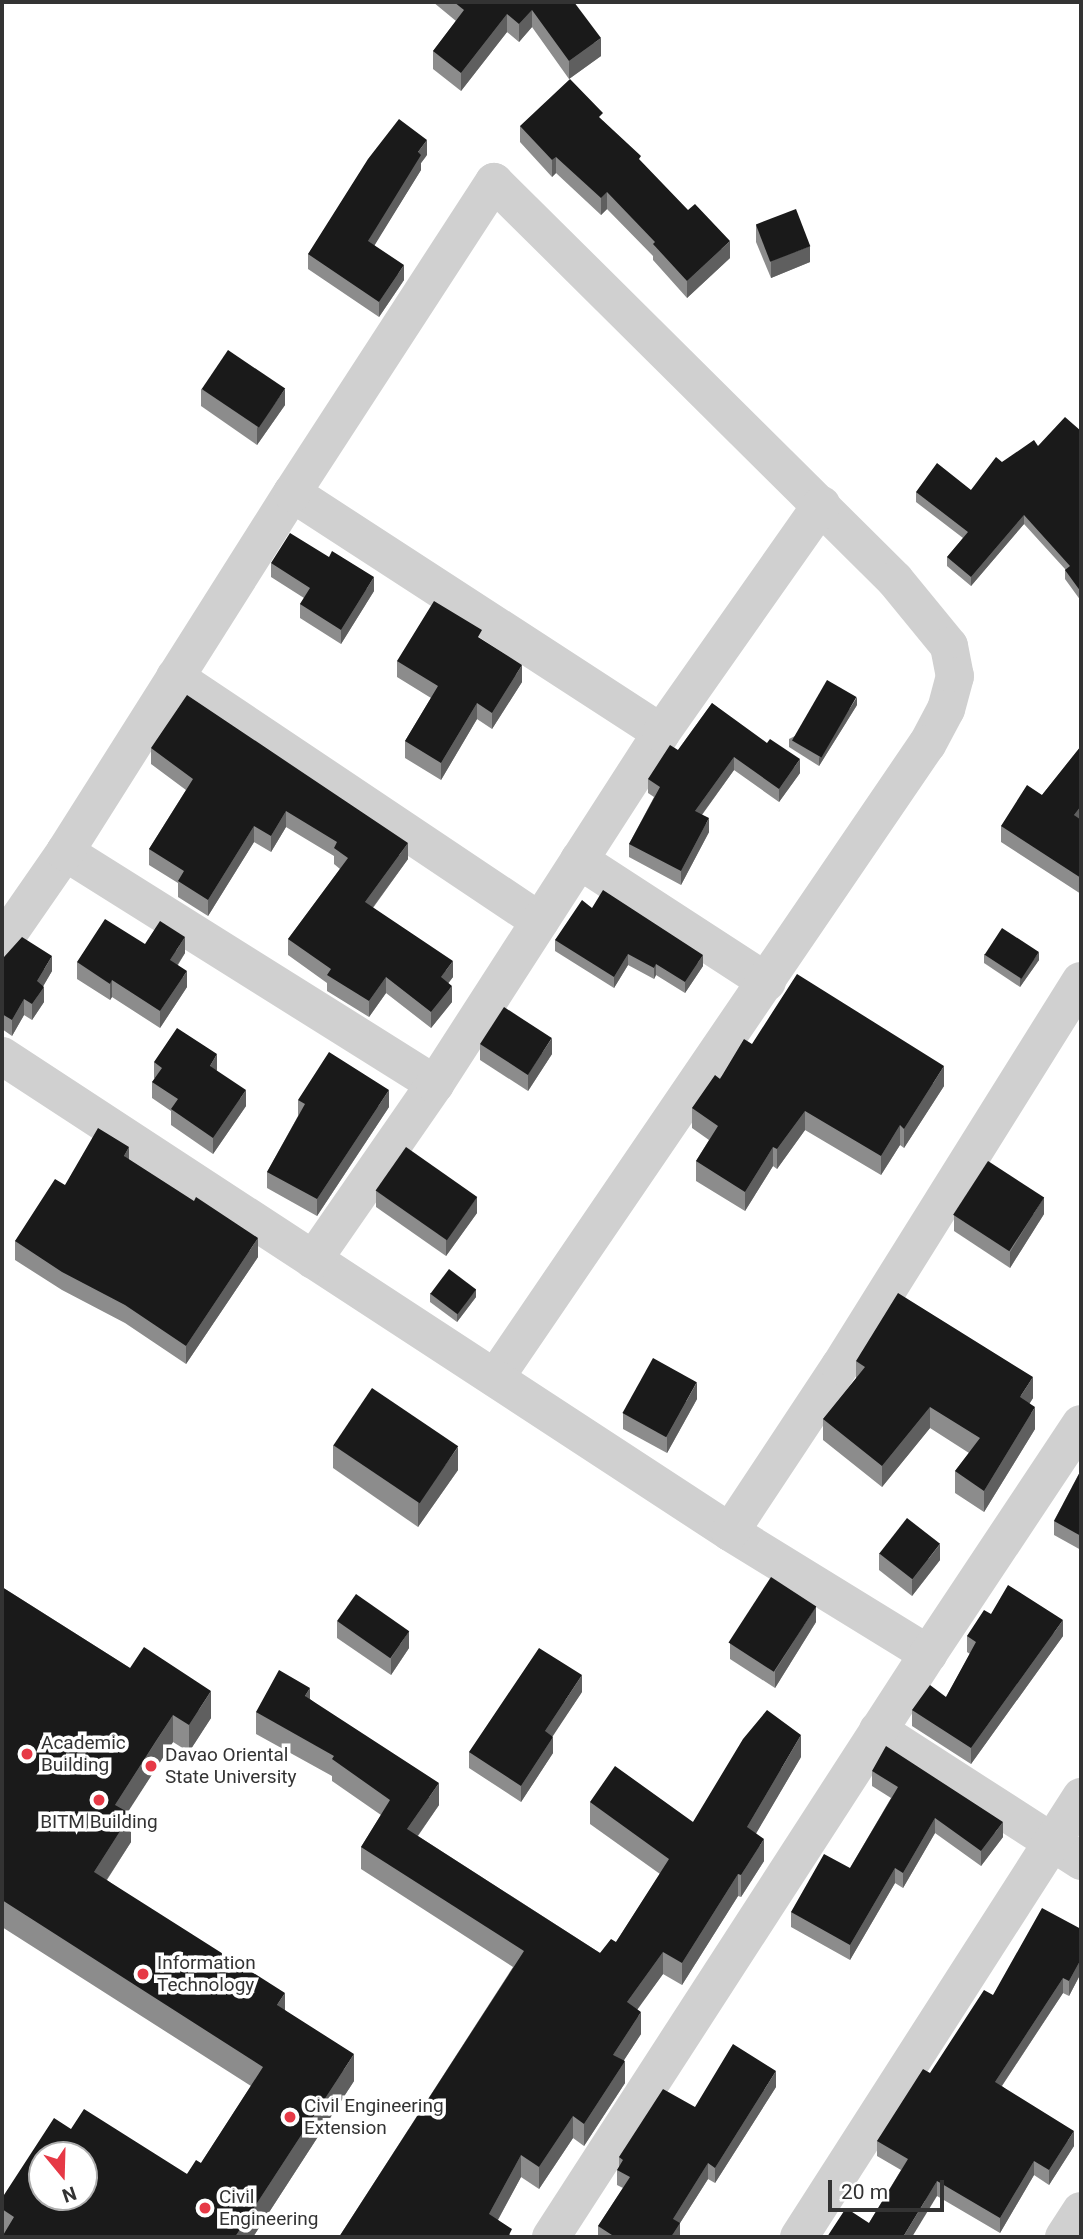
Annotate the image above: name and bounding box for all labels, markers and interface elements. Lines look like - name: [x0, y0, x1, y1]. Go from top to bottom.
- place label: Academic Building: [41, 1732, 126, 1776]
- place label: Davao Oriental State University: [165, 1744, 296, 1788]
- marker: Academic Building: [19, 1746, 35, 1762]
- marker: Davao Oriental State University: [143, 1758, 159, 1774]
- marker: BITM Building: [91, 1792, 107, 1808]
- place label: BITM Building: [40, 1811, 158, 1833]
- place label: Information Technology: [157, 1952, 256, 1996]
- marker: Information Technology: [135, 1966, 151, 1982]
- place label: Civil Engineering Extension: [304, 2095, 444, 2139]
- marker: Civil Engineering Extension: [282, 2109, 298, 2125]
- north arrow: [28, 2141, 98, 2211]
- scale bar: [831, 2166, 946, 2210]
- text: 20 m: [841, 2180, 888, 2204]
- text: N: [59, 2181, 79, 2207]
- place label: Civil Engineering: [219, 2186, 318, 2230]
- marker: Civil Engineering: [197, 2200, 213, 2216]

